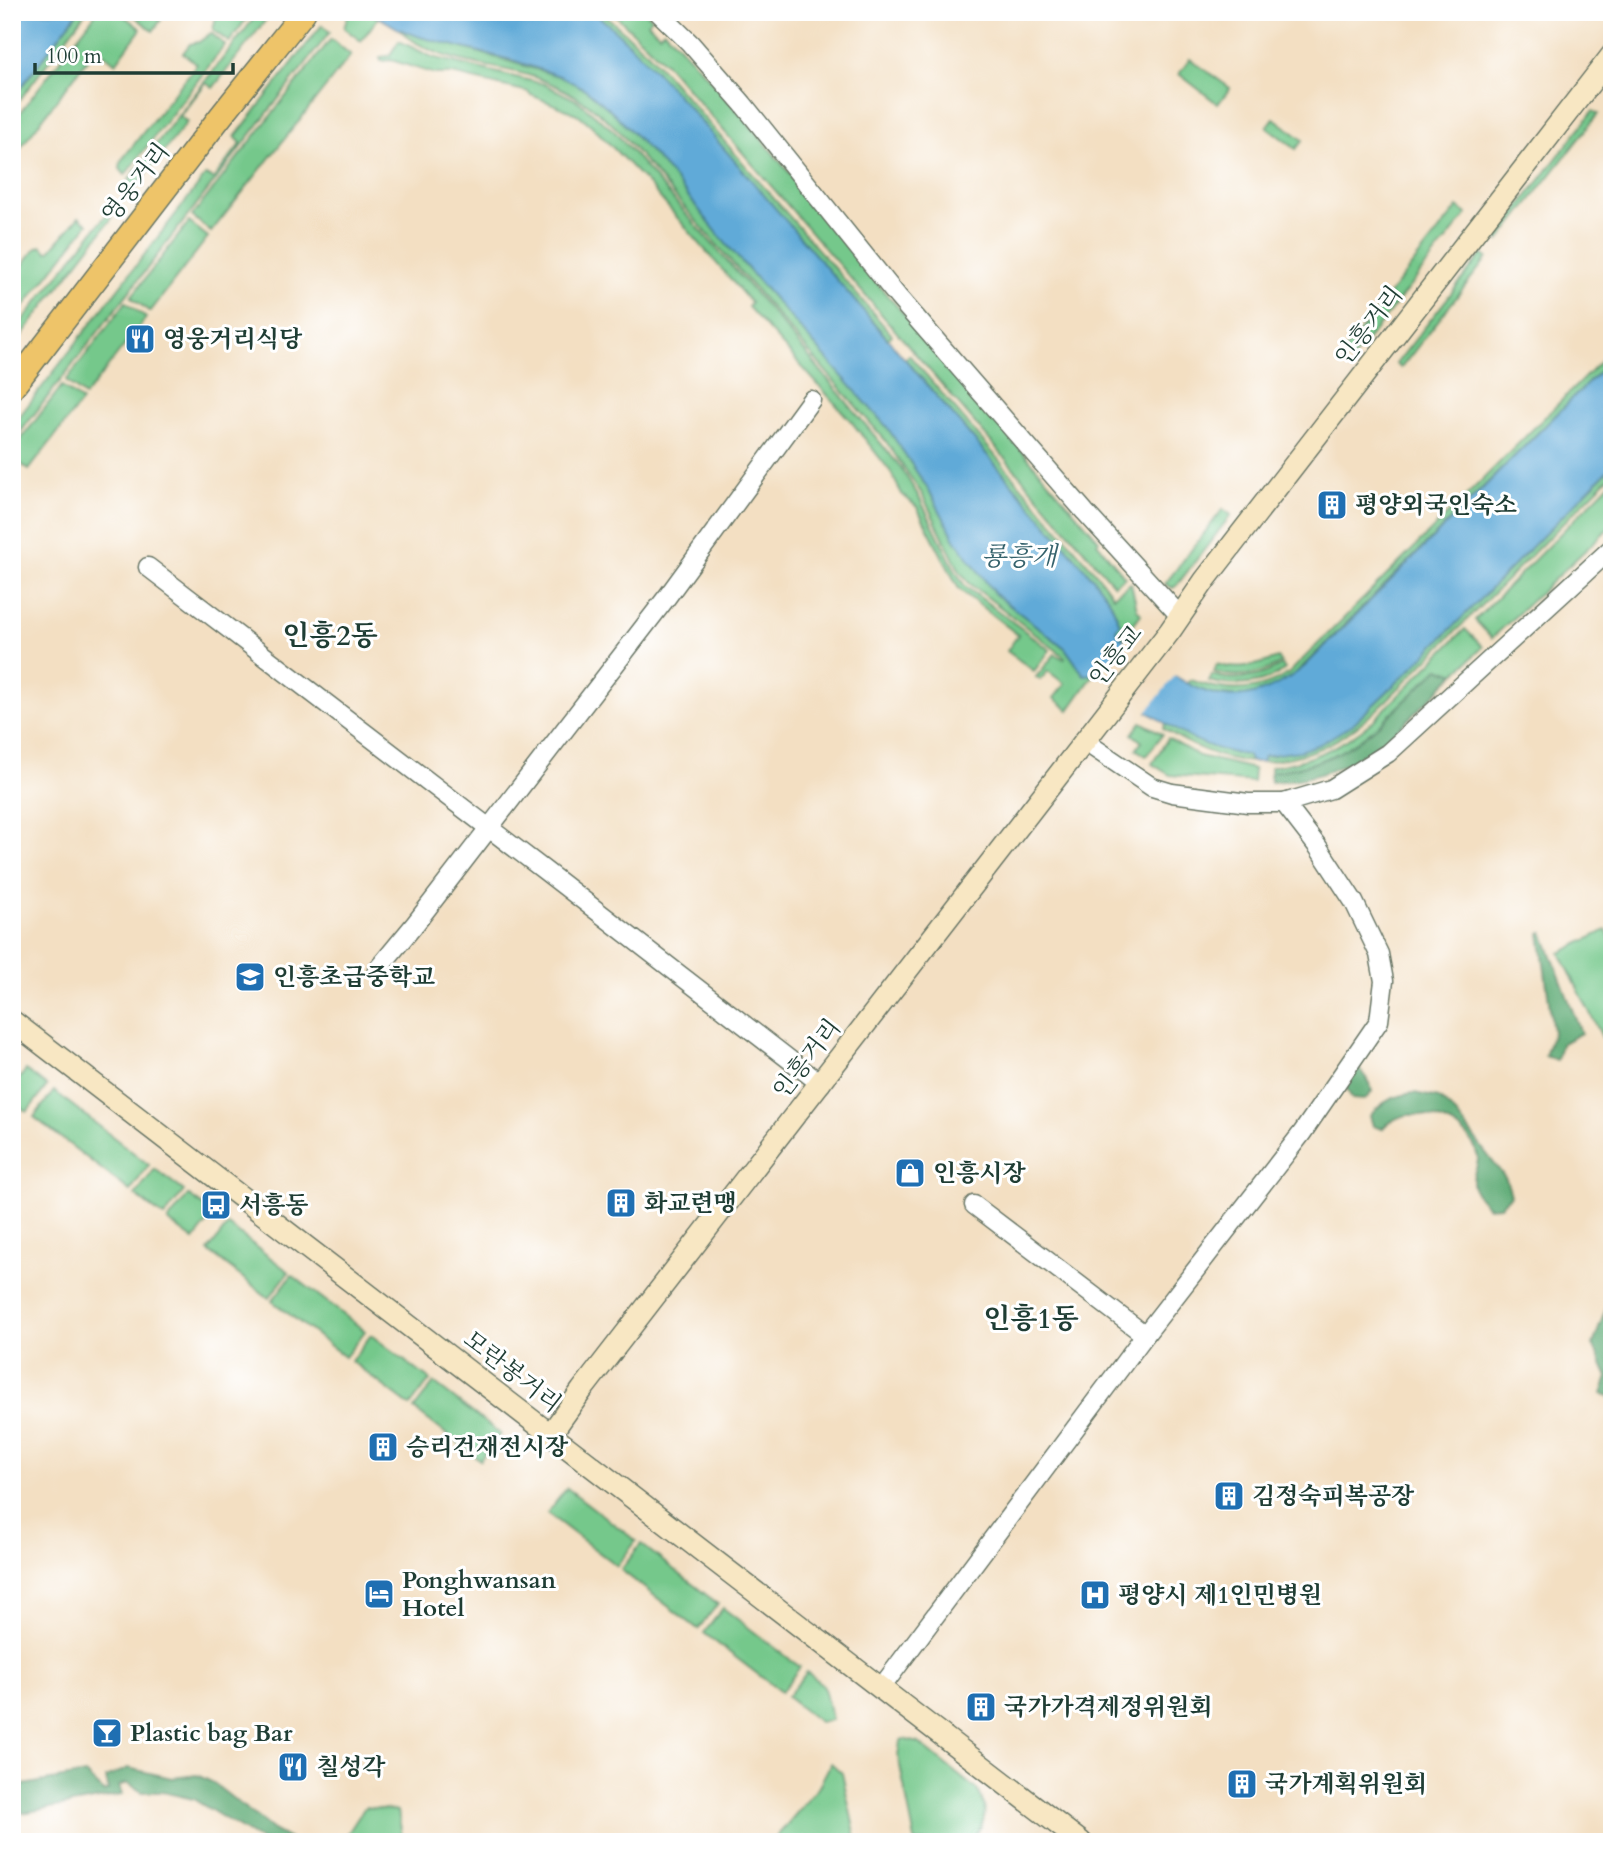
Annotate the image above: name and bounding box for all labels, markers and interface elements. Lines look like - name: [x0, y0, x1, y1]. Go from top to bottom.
- scale bar: [35, 32, 233, 76]
- text: 100 m: [46, 42, 102, 71]
- street label: 영웅거리: [94, 136, 178, 230]
- street label: 인흥거리: [1327, 279, 1411, 373]
- restaurant icon: 영웅거리식당: [123, 322, 157, 356]
- place label: 영웅거리식당: [163, 323, 303, 356]
- building icon: 평양외국인숙소: [1315, 488, 1349, 522]
- place label: 평양외국인숙소: [1355, 489, 1517, 522]
- water label: 룡흥개: [981, 539, 1060, 574]
- district label: 인흥2동: [282, 617, 378, 655]
- street label: 인흥교: [1082, 618, 1150, 694]
- school or university icon: 인흥초급중학교: [233, 960, 267, 994]
- place label: 인흥초급중학교: [273, 961, 435, 994]
- street label: 인흥거리: [765, 1012, 849, 1106]
- shop icon: 인흥시장: [893, 1156, 927, 1190]
- place label: 인흥시장: [933, 1157, 1027, 1190]
- building icon: 화교련맹: [604, 1186, 638, 1220]
- place label: 화교련맹: [644, 1187, 737, 1220]
- bus stop icon: 서흥동: [199, 1188, 233, 1222]
- place label: 서흥동: [239, 1189, 309, 1222]
- district label: 인흥1동: [983, 1300, 1079, 1338]
- street label: 모란봉거리: [456, 1323, 568, 1421]
- building icon: 승리건재전시장: [366, 1430, 400, 1464]
- place label: 승리건재전시장: [406, 1431, 569, 1464]
- building icon: 김정숙피복공장: [1212, 1479, 1246, 1513]
- place label: 김정숙피복공장: [1252, 1480, 1415, 1513]
- place label: Ponghwansan Hotel: [402, 1564, 557, 1625]
- hotel icon: Ponghwansan Hotel: [362, 1577, 396, 1611]
- hospital icon: 평양시 제1인민병원: [1078, 1578, 1112, 1612]
- place label: 평양시 제1인민병원: [1118, 1579, 1322, 1612]
- building icon: 국가가격제정위원회: [964, 1690, 998, 1724]
- place label: 국가가격제정위원회: [1004, 1691, 1213, 1724]
- bar icon: Plastic bag Bar: [90, 1716, 124, 1750]
- place label: Plastic bag Bar: [130, 1717, 293, 1750]
- restaurant icon: 칠성각: [276, 1750, 310, 1784]
- place label: 칠성각: [316, 1751, 386, 1784]
- building icon: 국가계획위원회: [1225, 1767, 1259, 1801]
- place label: 국가계획위원회: [1265, 1768, 1427, 1801]

